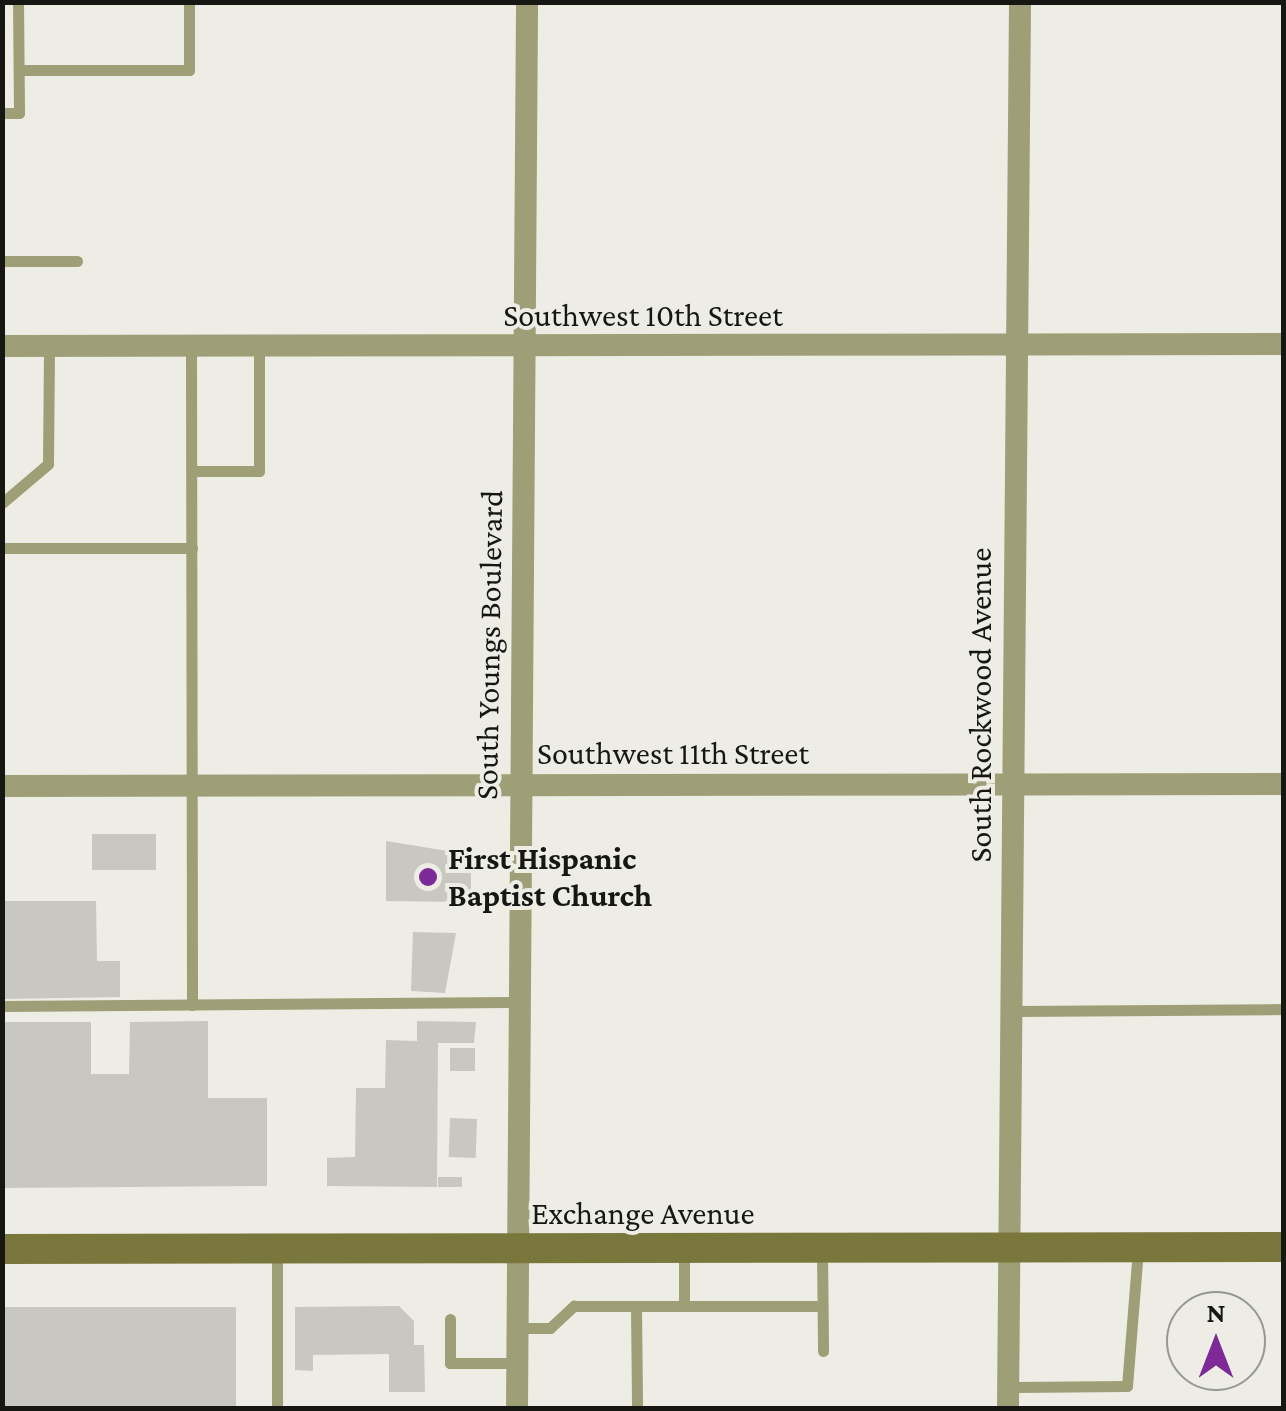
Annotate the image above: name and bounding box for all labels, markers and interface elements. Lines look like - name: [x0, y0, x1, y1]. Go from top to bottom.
- street label: Southwest 10th Street: [503, 296, 783, 334]
- street label: South Youngs Boulevard: [467, 490, 511, 800]
- street label: South Rockwood Avenue: [961, 548, 999, 862]
- street label: Southwest 11th Street: [537, 734, 809, 772]
- place label: First Hispanic Baptist Church: [448, 840, 652, 915]
- marker: First Hispanic Baptist Church: [417, 866, 439, 888]
- street label: Exchange Avenue: [531, 1194, 755, 1232]
- north arrow: [1166, 1291, 1266, 1391]
- text: N: [1206, 1297, 1226, 1328]

